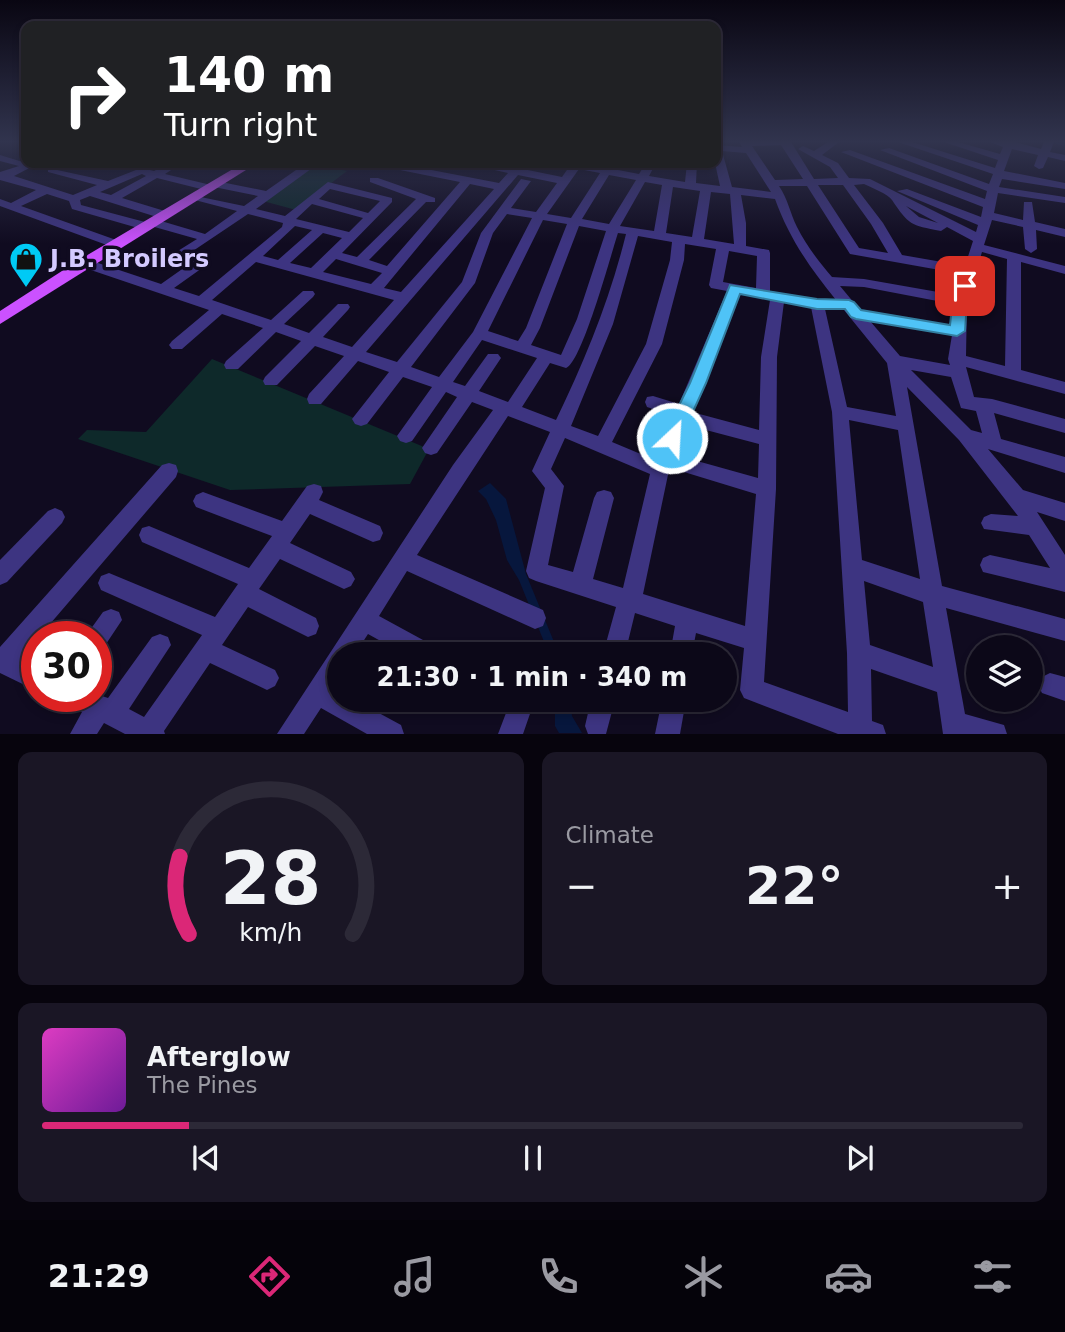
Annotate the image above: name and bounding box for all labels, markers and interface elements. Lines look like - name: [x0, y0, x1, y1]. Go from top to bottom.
- text: 140 m: [164, 47, 334, 104]
- icon: right: [49, 49, 140, 140]
- text: Turn right: [164, 106, 317, 144]
- shop icon: J.B. Broilers: [7, 240, 45, 289]
- place label: J.B. Broilers: [48, 245, 209, 273]
- pin: [935, 256, 995, 316]
- icon: arrive: [946, 267, 984, 305]
- position arrow: [635, 401, 709, 475]
- speed limit sign: 30: [21, 621, 112, 712]
- map controls: [966, 635, 1043, 712]
- button: layers: [966, 635, 1043, 712]
- text: 21:30 · 1 min · 340 m: [377, 662, 687, 692]
- text: Climate: [566, 822, 654, 848]
- text: 28: [220, 837, 321, 922]
- text: 22°: [745, 856, 843, 916]
- text: −: [566, 864, 597, 908]
- text: +: [991, 864, 1023, 908]
- text: km/h: [239, 918, 302, 947]
- text: Afterglow: [147, 1042, 291, 1072]
- text: The Pines: [147, 1072, 258, 1098]
- icon: previous: [187, 1139, 225, 1177]
- icon: pause: [514, 1139, 552, 1177]
- icon: next: [841, 1139, 879, 1177]
- icon: directions: [245, 1252, 294, 1301]
- icon: music: [390, 1252, 439, 1301]
- icon: phone: [534, 1252, 583, 1301]
- icon: climate: [679, 1252, 728, 1301]
- icon: car: [824, 1252, 873, 1301]
- icon: filters: [968, 1252, 1017, 1301]
- text: 21:29: [48, 1257, 150, 1295]

